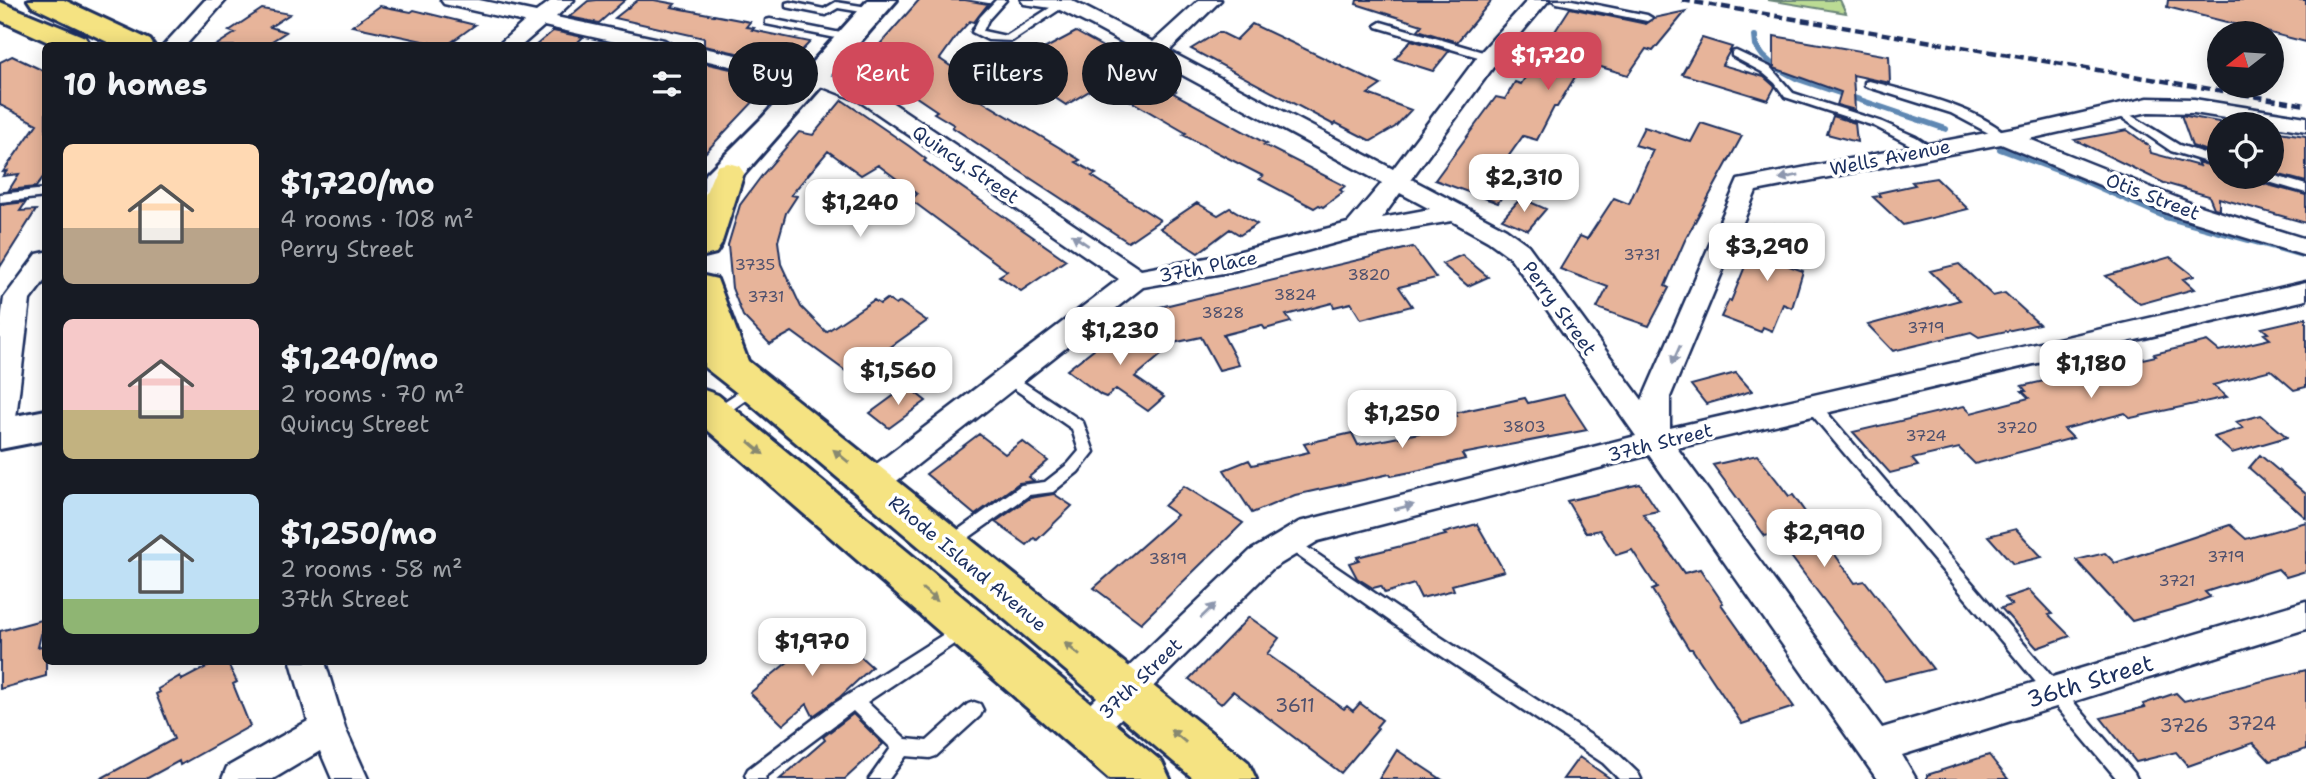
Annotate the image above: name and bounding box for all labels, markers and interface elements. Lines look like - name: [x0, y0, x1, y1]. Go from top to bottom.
- north arrow: [2207, 21, 2284, 98]
- map controls: [2207, 21, 2284, 189]
- pin: $1,720: [1491, 32, 1605, 92]
- text: $1,720: [1511, 40, 1585, 70]
- chip: Buy: [728, 42, 818, 105]
- chip: Rent: [832, 42, 934, 105]
- chip: Filters: [948, 42, 1068, 105]
- chip: New: [1082, 42, 1182, 105]
- text: 10 homes: [63, 64, 208, 105]
- icon: filters: [648, 65, 686, 103]
- button: locate: [2207, 112, 2284, 189]
- street label: Quincy Street: [907, 119, 1024, 209]
- street label: Wells Avenue: [1828, 134, 1953, 181]
- pin: $2,310: [1467, 154, 1581, 214]
- text: $2,310: [1485, 162, 1563, 192]
- text: $1,720/mo: [280, 163, 435, 204]
- street label: Otis Street: [2102, 167, 2203, 226]
- one-way arrow: [1778, 171, 1800, 182]
- icon: home: [119, 172, 203, 256]
- pin: $1,240: [803, 180, 917, 239]
- text: $1,240: [821, 187, 899, 217]
- text: 4 rooms · 108 m²: [280, 204, 474, 234]
- pin: $3,290: [1710, 224, 1824, 283]
- text: $3,290: [1725, 231, 1809, 261]
- text: Perry Street: [280, 234, 414, 264]
- one-way arrow: [1070, 234, 1089, 247]
- house number: 3731: [1624, 244, 1660, 265]
- street label: 37th Place: [1157, 245, 1259, 288]
- house number: 3735: [735, 254, 775, 275]
- street label: Perry Street: [1517, 256, 1602, 360]
- house number: 3820: [1348, 264, 1390, 285]
- house number: 3824: [1274, 284, 1316, 305]
- house number: 3731: [748, 286, 784, 307]
- house number: 3828: [1202, 302, 1244, 323]
- pin: $1,230: [1063, 308, 1177, 367]
- text: $1,230: [1081, 315, 1159, 345]
- house number: 3719: [1907, 317, 1945, 338]
- text: $1,240/mo: [280, 338, 438, 379]
- pin: $1,180: [2034, 340, 2148, 400]
- one-way arrow: [1670, 345, 1682, 365]
- icon: home: [119, 347, 203, 431]
- pin: $1,560: [841, 348, 955, 407]
- text: $1,180: [2056, 348, 2126, 378]
- text: $1,560: [859, 355, 937, 385]
- text: 2 rooms · 70 m²: [280, 379, 465, 409]
- pin: $1,250: [1345, 391, 1459, 450]
- text: $1,250: [1364, 398, 1440, 428]
- text: Quincy Street: [280, 409, 430, 439]
- house number: 3803: [1502, 416, 1546, 437]
- street label: 37th Street: [1605, 417, 1715, 468]
- house number: 3720: [1996, 417, 2038, 438]
- house number: 3724: [1905, 425, 1947, 446]
- one-way arrow: [748, 440, 765, 455]
- one-way arrow: [832, 449, 850, 464]
- street label: Rhode Island Avenue: [883, 490, 1052, 637]
- one-way arrow: [1393, 501, 1415, 512]
- pin: $2,990: [1767, 510, 1881, 569]
- text: $1,250/mo: [280, 513, 437, 554]
- text: $2,990: [1783, 517, 1865, 547]
- icon: home: [119, 522, 203, 606]
- house number: 3719: [2207, 546, 2245, 567]
- house number: 3819: [1149, 548, 1187, 569]
- text: 2 rooms · 58 m²: [280, 554, 463, 584]
- house number: 3721: [2159, 570, 2195, 591]
- text: 37th Street: [280, 584, 409, 614]
- one-way arrow: [921, 587, 938, 602]
- one-way arrow: [1199, 604, 1216, 620]
- pin: $1,970: [755, 618, 869, 678]
- text: $1,970: [774, 626, 850, 656]
- street label: 37th Street: [1093, 632, 1187, 724]
- one-way arrow: [1063, 642, 1080, 657]
- street label: 36th Street: [2023, 648, 2157, 714]
- house number: 3611: [1275, 693, 1315, 718]
- house number: 3724: [2228, 711, 2276, 736]
- house number: 3726: [2159, 713, 2209, 738]
- one-way arrow: [1169, 729, 1186, 744]

